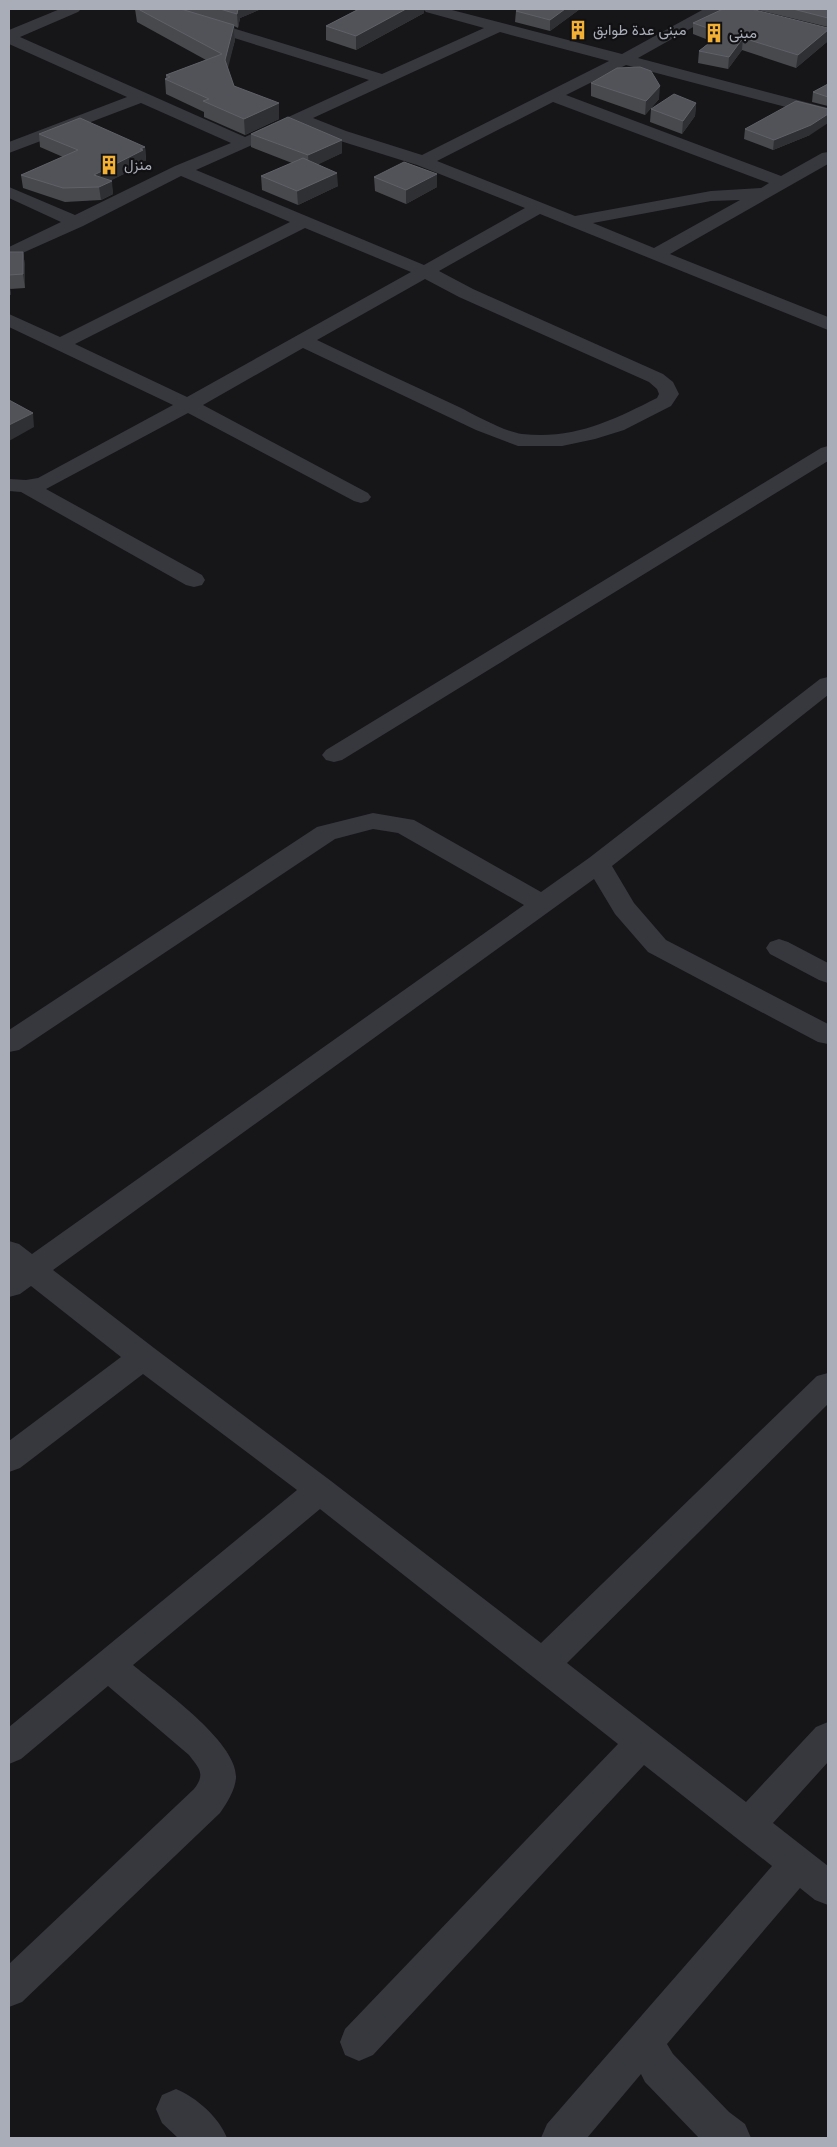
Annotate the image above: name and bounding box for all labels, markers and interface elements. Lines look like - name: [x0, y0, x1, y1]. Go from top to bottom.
- building icon: مبنى عدة طوابق: [567, 19, 589, 41]
- place label: مبنى عدة طوابق: [593, 20, 686, 40]
- building icon: مبنى: [703, 22, 725, 44]
- place label: مبنى: [729, 23, 757, 43]
- building icon: منزل: [98, 154, 120, 176]
- place label: منزل: [124, 155, 152, 175]

